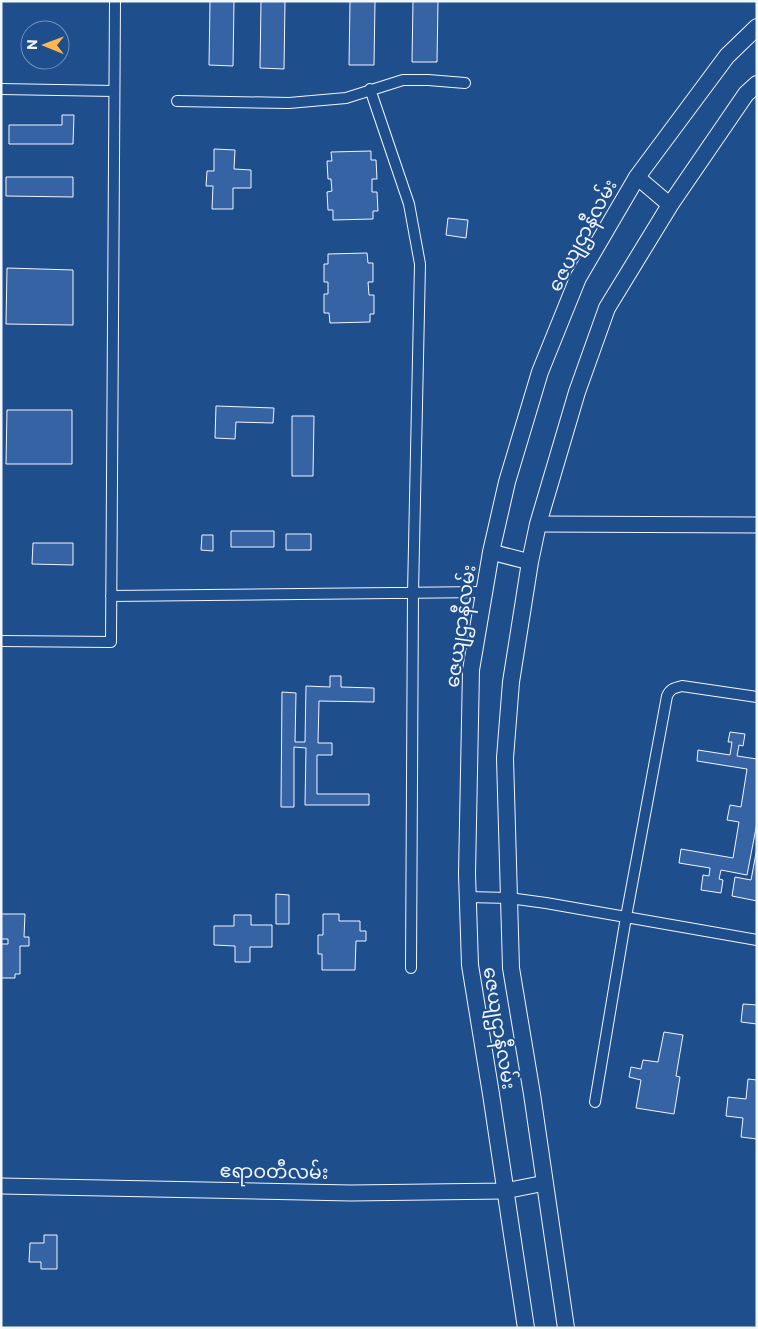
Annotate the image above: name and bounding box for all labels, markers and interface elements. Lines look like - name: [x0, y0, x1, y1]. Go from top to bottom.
- north arrow: [20, 20, 70, 70]
- text: N: [23, 39, 40, 50]
- street label: ဇေယျဌာနီလမ်း: [541, 174, 625, 297]
- street label: ဇေယျဌာနီလမ်း: [438, 563, 484, 690]
- street label: ဇေယျဌာနီလမ်း: [475, 965, 524, 1092]
- street label: ဧရာဝတီလမ်း: [219, 1156, 329, 1188]

